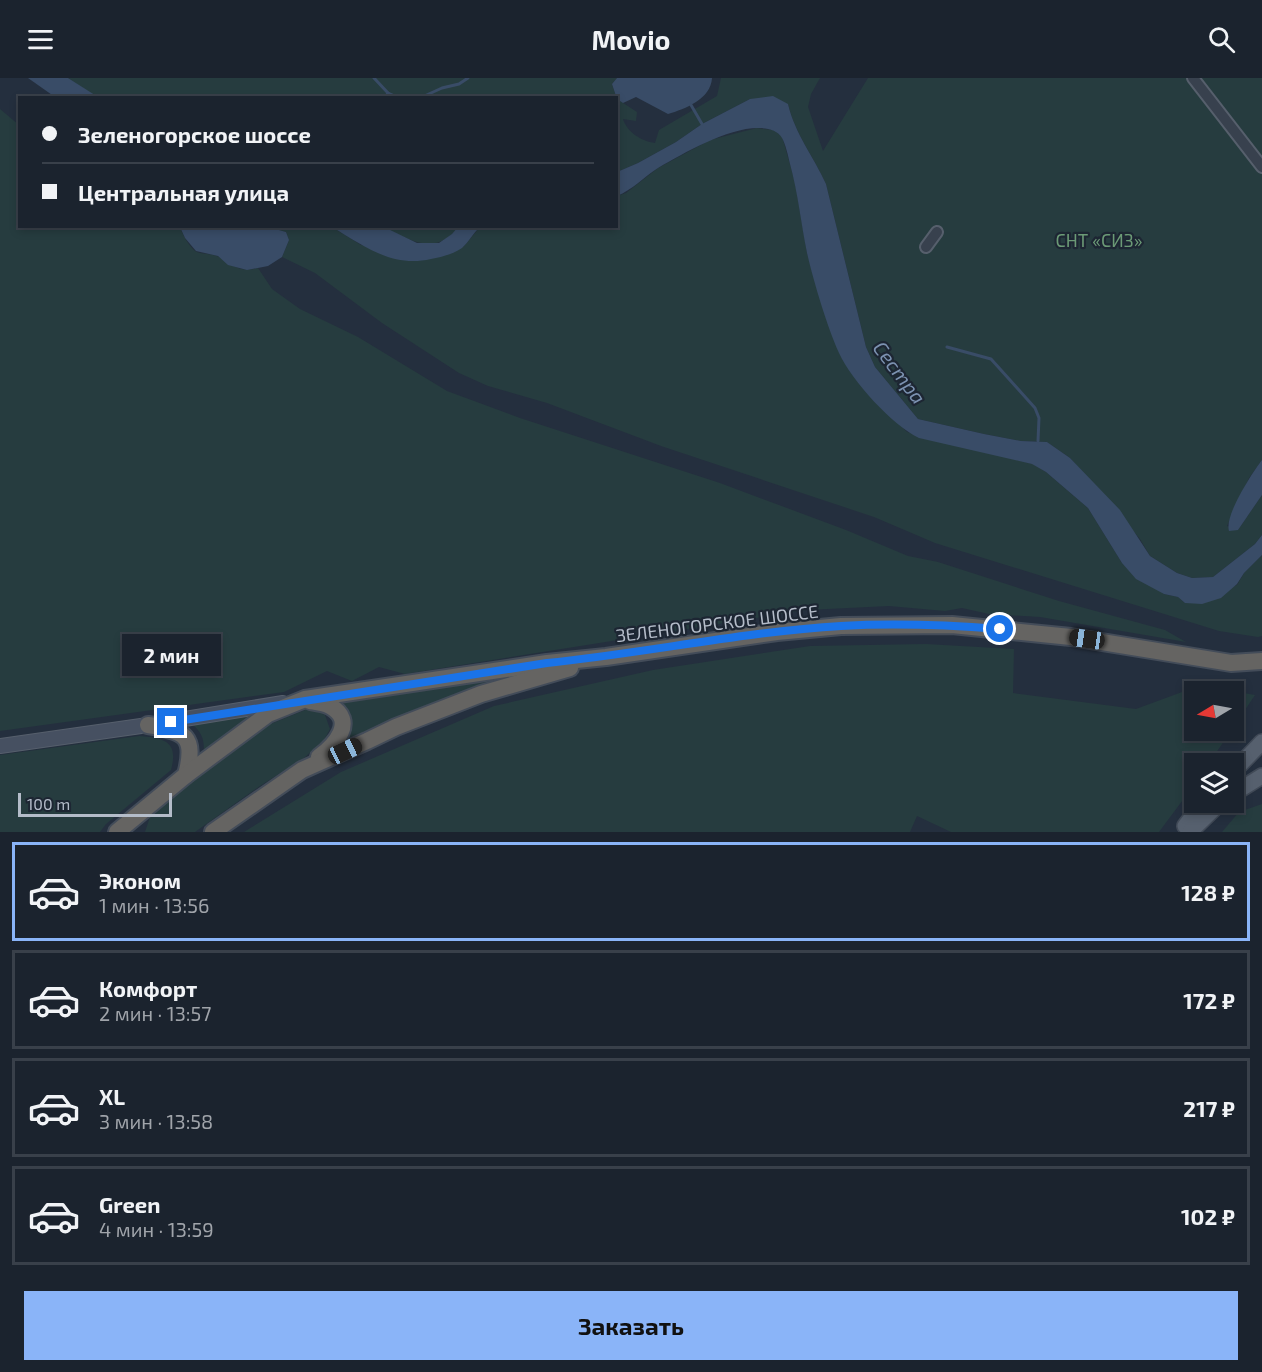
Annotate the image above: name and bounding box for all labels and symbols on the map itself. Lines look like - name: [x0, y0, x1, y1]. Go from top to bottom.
- park label: СНТ «СИЗ»: [1056, 229, 1142, 251]
- water label: Сестра: [869, 336, 931, 408]
- street label: ЗЕЛЕНОГОРСКОЕ ШОССЕ: [615, 600, 819, 646]
- route start: [986, 615, 1013, 642]
- car: [1068, 628, 1106, 650]
- callout: 2 мин: [122, 635, 220, 677]
- north arrow: [1184, 681, 1244, 741]
- route end: [157, 708, 184, 735]
- car: [325, 735, 365, 767]
- scale bar: [18, 790, 172, 818]

